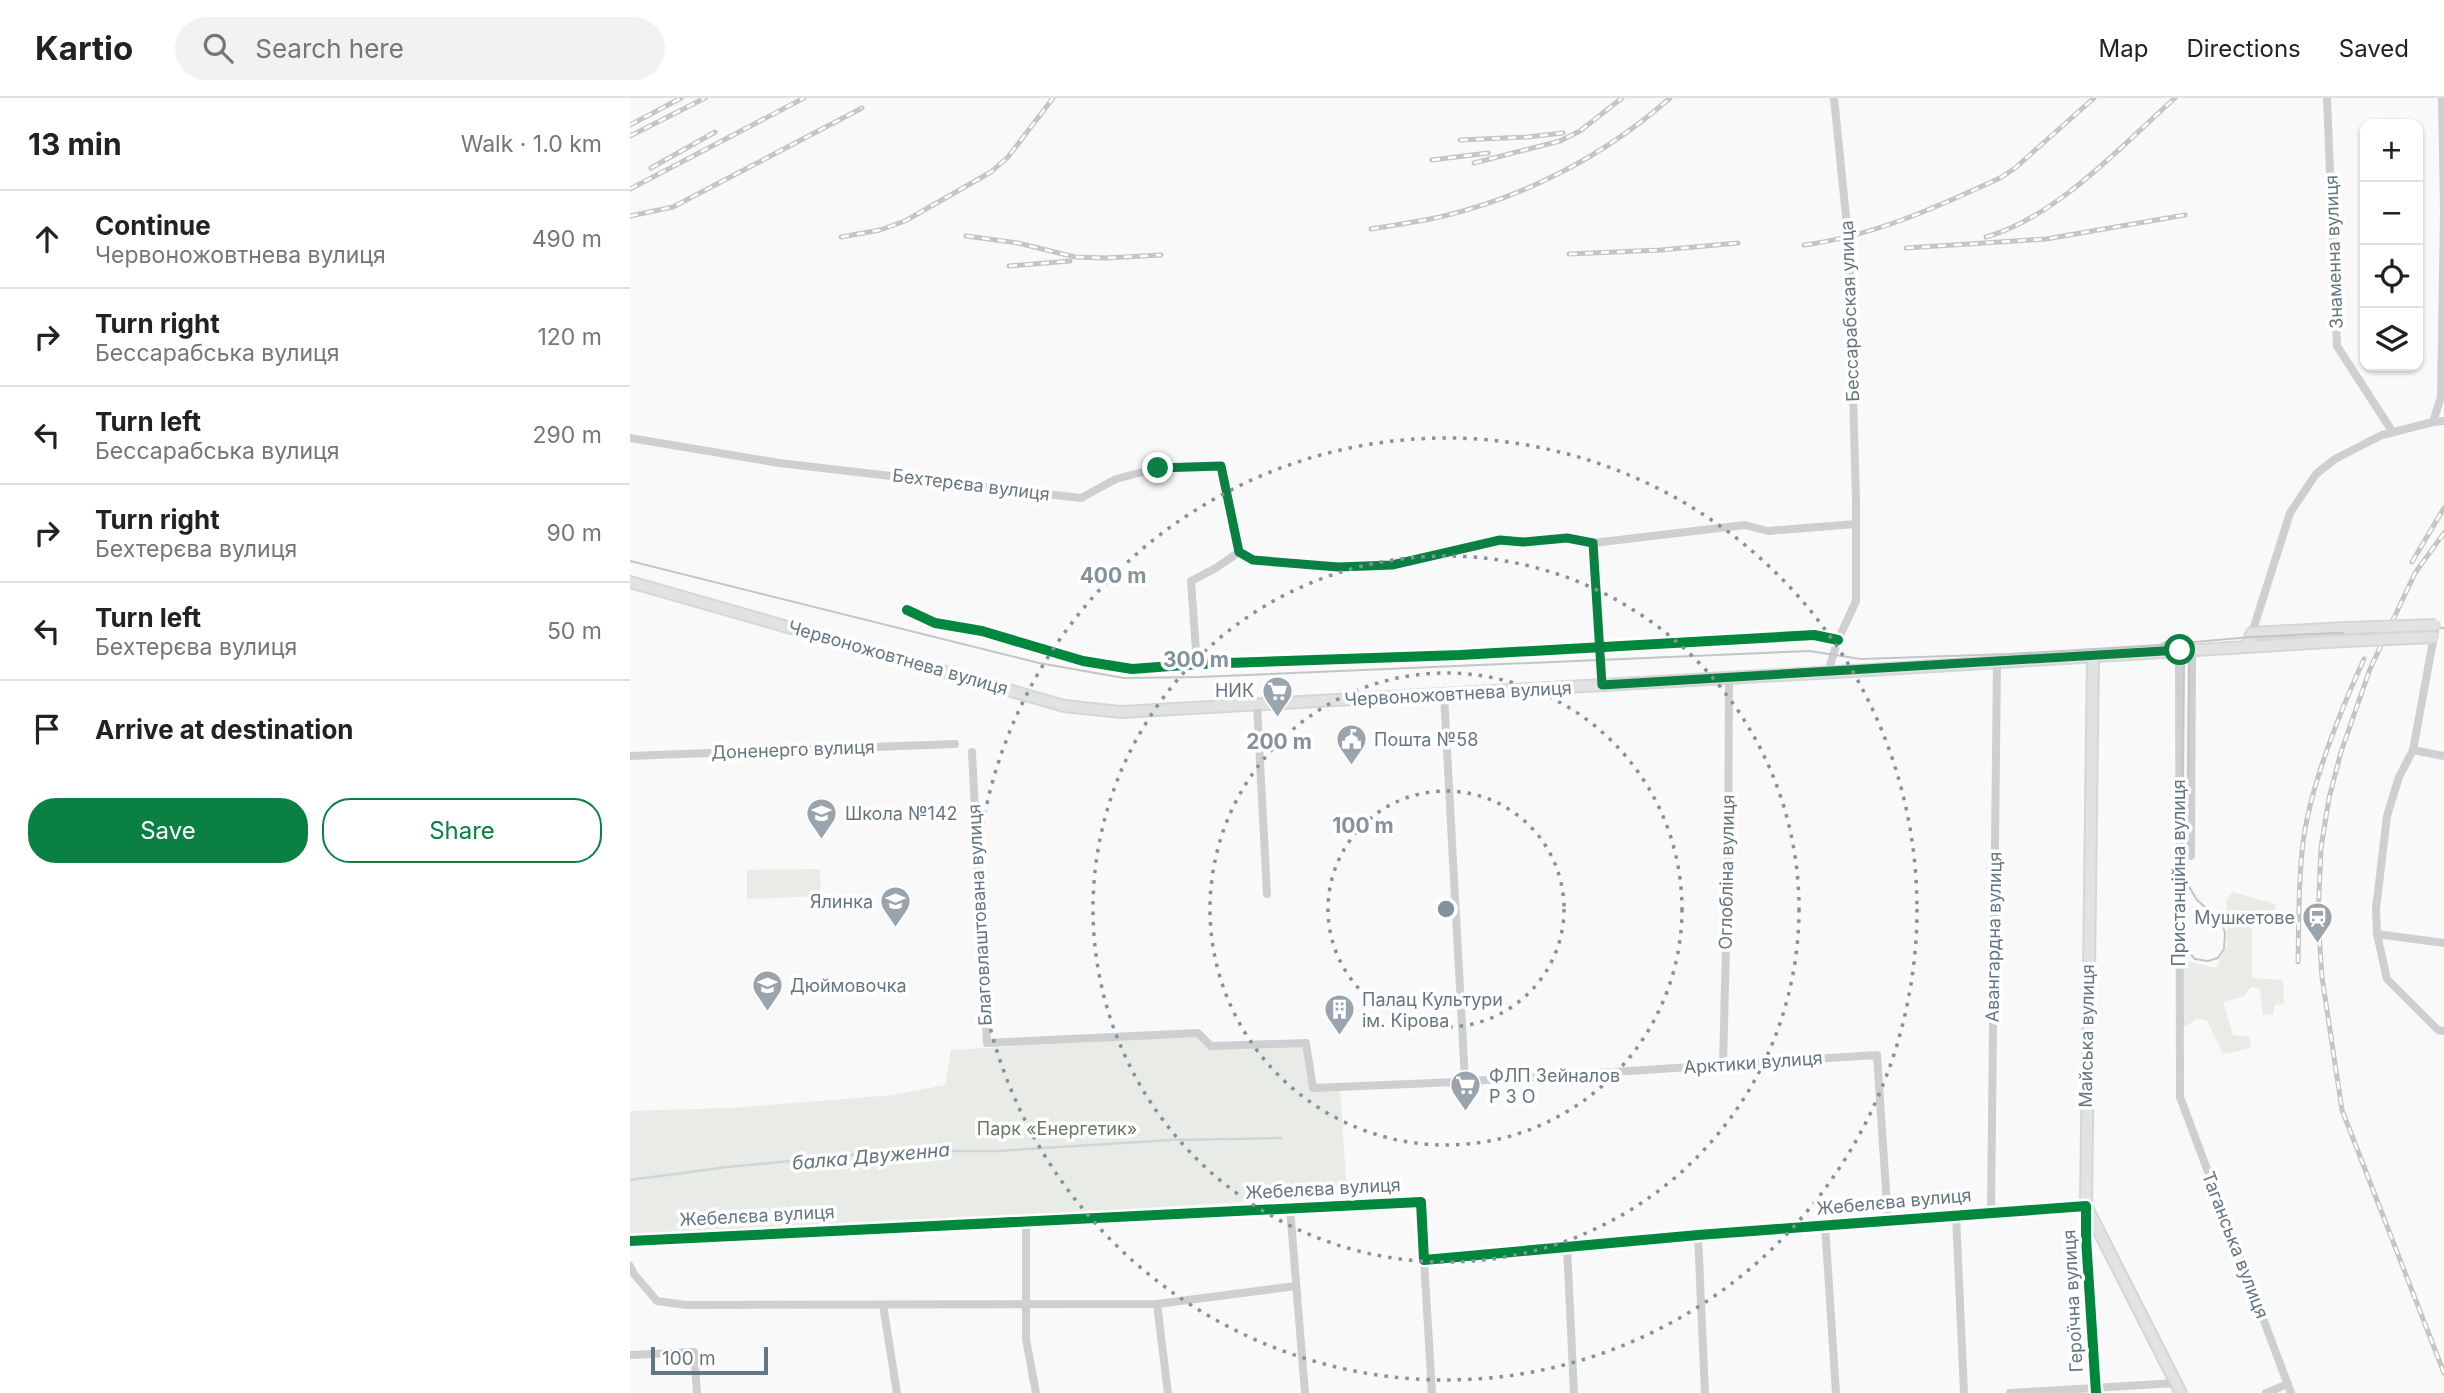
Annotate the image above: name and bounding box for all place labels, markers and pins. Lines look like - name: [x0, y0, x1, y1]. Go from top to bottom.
- supermarket icon: НИК: [1260, 674, 1294, 718]
- place label: НИК: [1215, 680, 1254, 701]
- public building icon: Пошта №58: [1334, 723, 1368, 767]
- place label: Пошта №58: [1374, 729, 1478, 750]
- school or university icon: Школа №142: [805, 797, 839, 841]
- place label: Школа №142: [845, 803, 958, 824]
- school or university icon: Ялинка: [879, 885, 913, 929]
- place label: Ялинка: [810, 891, 873, 912]
- centre of rings: [1434, 897, 1458, 921]
- station icon: Мушкетове: [2301, 901, 2335, 945]
- place label: Мушкетове: [2194, 907, 2295, 928]
- school or university icon: Дюймовочка: [750, 969, 784, 1013]
- place label: Дюймовочка: [790, 975, 907, 996]
- place label: Палац Культури ім. Кірова: [1362, 989, 1503, 1031]
- building icon: Палац Культури ім. Кірова: [1322, 993, 1356, 1037]
- place label: ФЛП Зейналов Р З О: [1489, 1065, 1620, 1107]
- supermarket icon: ФЛП Зейналов Р З О: [1449, 1069, 1483, 1113]

